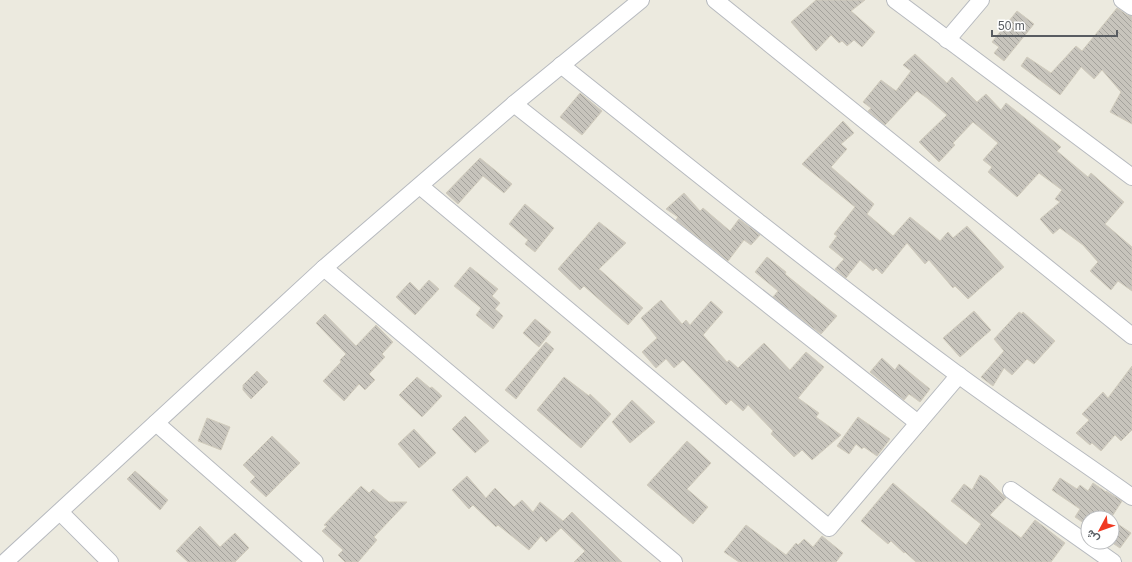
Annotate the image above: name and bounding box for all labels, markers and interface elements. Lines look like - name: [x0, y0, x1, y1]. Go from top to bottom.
- scale bar: [992, 12, 1117, 38]
- text: 50 m: [998, 19, 1025, 33]
- north arrow: [1080, 510, 1120, 550]
- text: ش: [1084, 527, 1102, 545]

